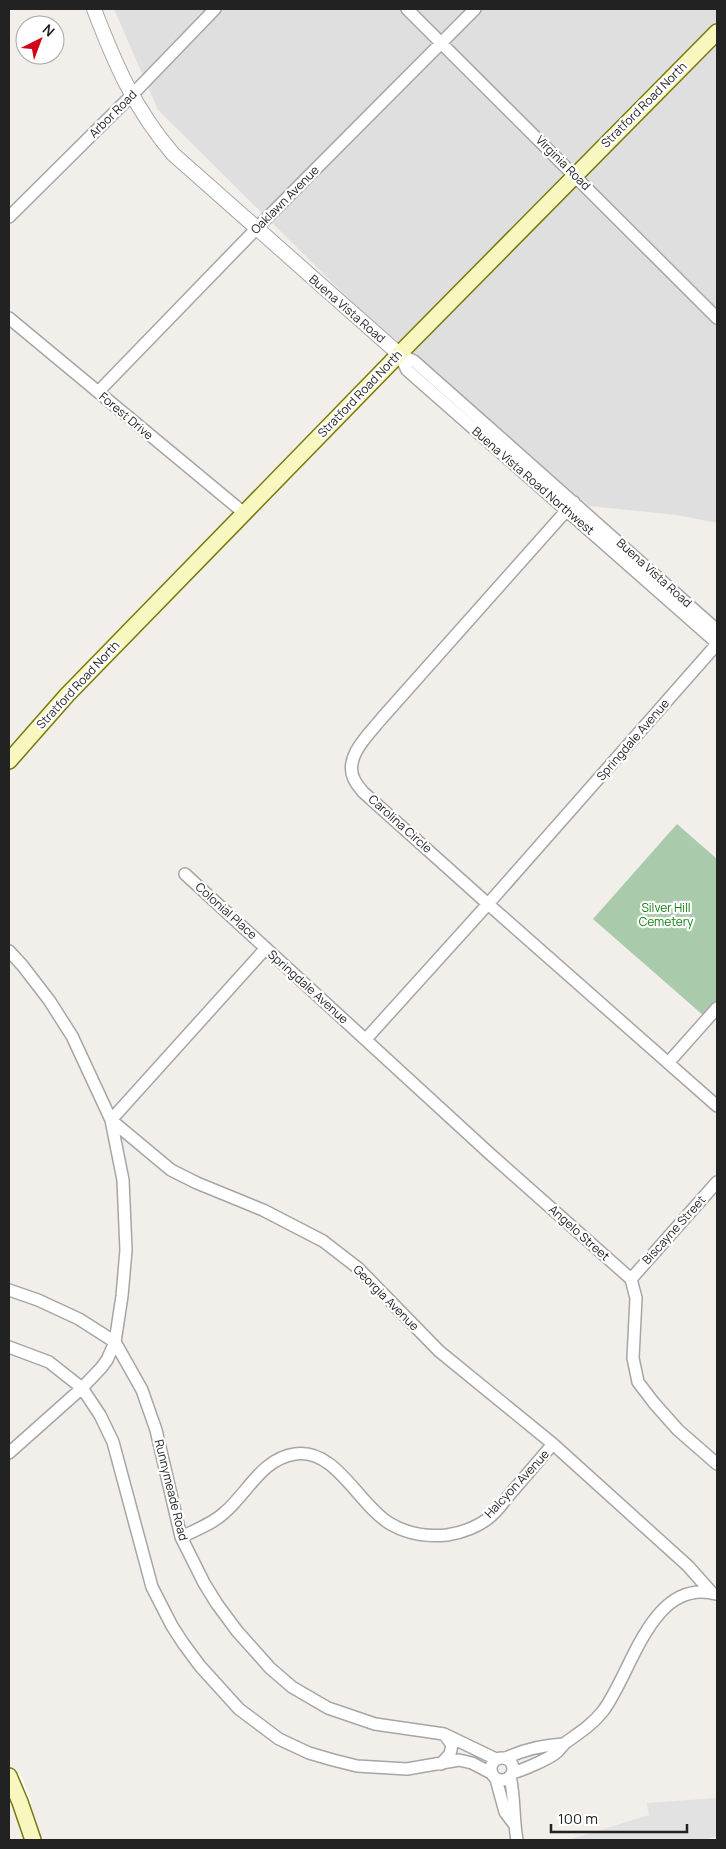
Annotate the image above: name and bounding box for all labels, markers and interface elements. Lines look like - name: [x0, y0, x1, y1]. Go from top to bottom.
- north arrow: [15, 15, 65, 65]
- text: N: [39, 20, 59, 40]
- street label: Stratford Road North: [597, 58, 690, 151]
- street label: Arbor Road: [85, 86, 140, 141]
- street label: Virginia Road: [532, 131, 595, 194]
- street label: Oaklawn Avenue: [247, 162, 323, 238]
- street label: Buena Vista Road: [306, 271, 389, 347]
- street label: Stratford Road North: [314, 346, 406, 441]
- street label: Forest Drive: [96, 388, 157, 443]
- street label: Buena Vista Road Northwest: [469, 423, 598, 539]
- street label: Buena Vista Road: [613, 534, 696, 611]
- street label: Stratford Road North: [32, 637, 123, 733]
- street label: Springdale Avenue: [592, 695, 673, 784]
- street label: Carolina Circle: [365, 790, 436, 857]
- street label: Colonial Place: [192, 878, 261, 943]
- park label: Silver Hill Cemetery: [639, 899, 694, 930]
- street label: Springdale Avenue: [264, 946, 352, 1027]
- street label: Biscayne Street: [638, 1191, 709, 1268]
- street label: Angelo Street: [545, 1201, 614, 1265]
- street label: Georgia Avenue: [350, 1261, 423, 1334]
- street label: Runnymeade Road: [151, 1438, 192, 1542]
- street label: Halcyon Avenue: [480, 1446, 553, 1522]
- scale bar: [551, 1802, 687, 1834]
- text: 100 m: [558, 1808, 598, 1829]

